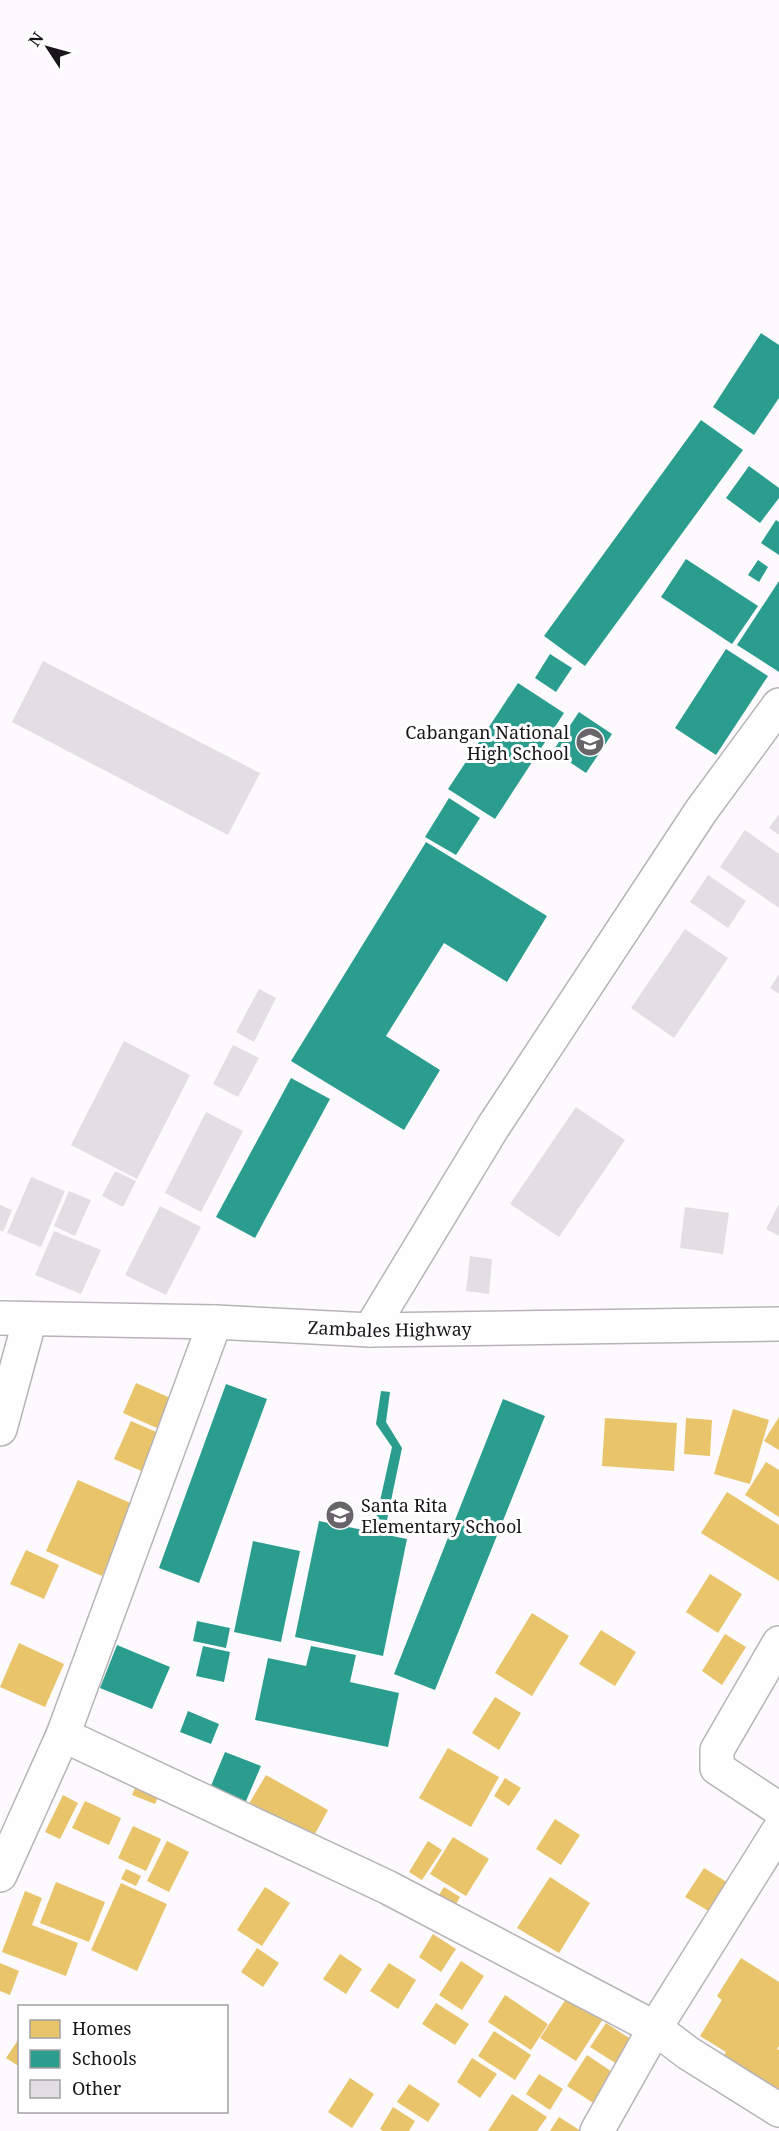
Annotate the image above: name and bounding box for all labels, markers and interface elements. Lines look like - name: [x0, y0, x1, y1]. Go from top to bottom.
- north arrow: [18, 18, 78, 78]
- text: N: [23, 27, 49, 51]
- place label: Cabangan National High School: [405, 720, 569, 765]
- school or university icon: Cabangan National High School: [574, 726, 606, 758]
- street label: Zambales Highway: [307, 1315, 473, 1342]
- place label: Santa Rita Elementary School: [361, 1493, 522, 1538]
- school or university icon: Santa Rita Elementary School: [324, 1499, 356, 1531]
- legend: [18, 2005, 228, 2113]
- text: Homes: [72, 2016, 131, 2040]
- text: Schools: [72, 2046, 137, 2070]
- text: Other: [72, 2076, 122, 2100]

